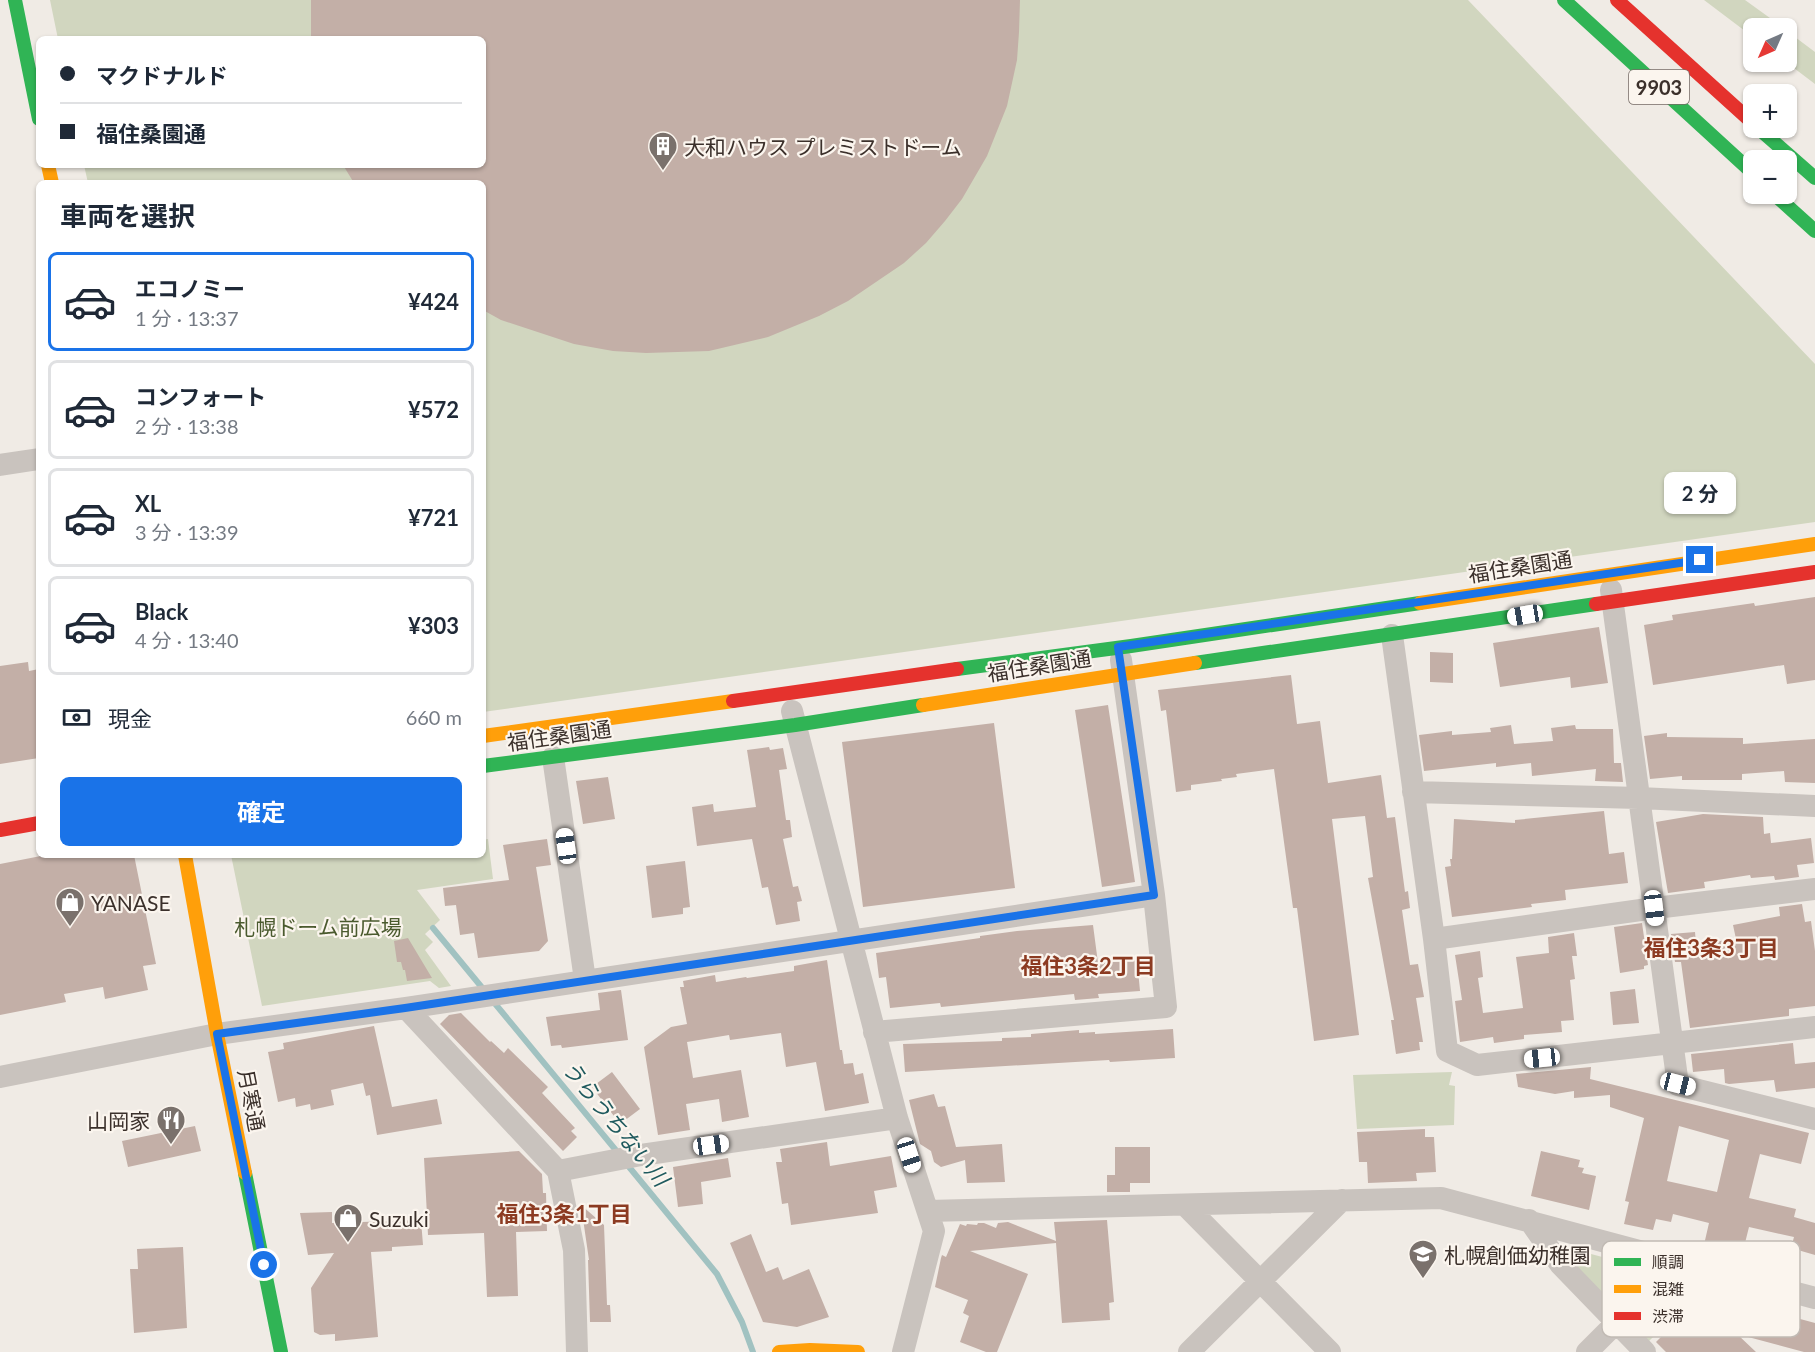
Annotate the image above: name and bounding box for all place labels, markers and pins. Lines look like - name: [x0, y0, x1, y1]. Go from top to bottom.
- building icon: 大和ハウス プレミストドーム: [647, 130, 679, 172]
- place label: 大和ハウス プレミストドーム: [684, 134, 962, 159]
- shop icon: YANASE: [54, 886, 86, 928]
- place label: YANASE: [91, 890, 171, 915]
- restaurant icon: 山岡家: [155, 1104, 187, 1146]
- place label: 山岡家: [87, 1108, 150, 1133]
- shop icon: Suzuki: [332, 1202, 364, 1244]
- place label: Suzuki: [369, 1206, 429, 1231]
- school or university icon: 札幌創価幼稚園: [1407, 1238, 1439, 1280]
- place label: 札幌創価幼稚園: [1444, 1242, 1591, 1267]

